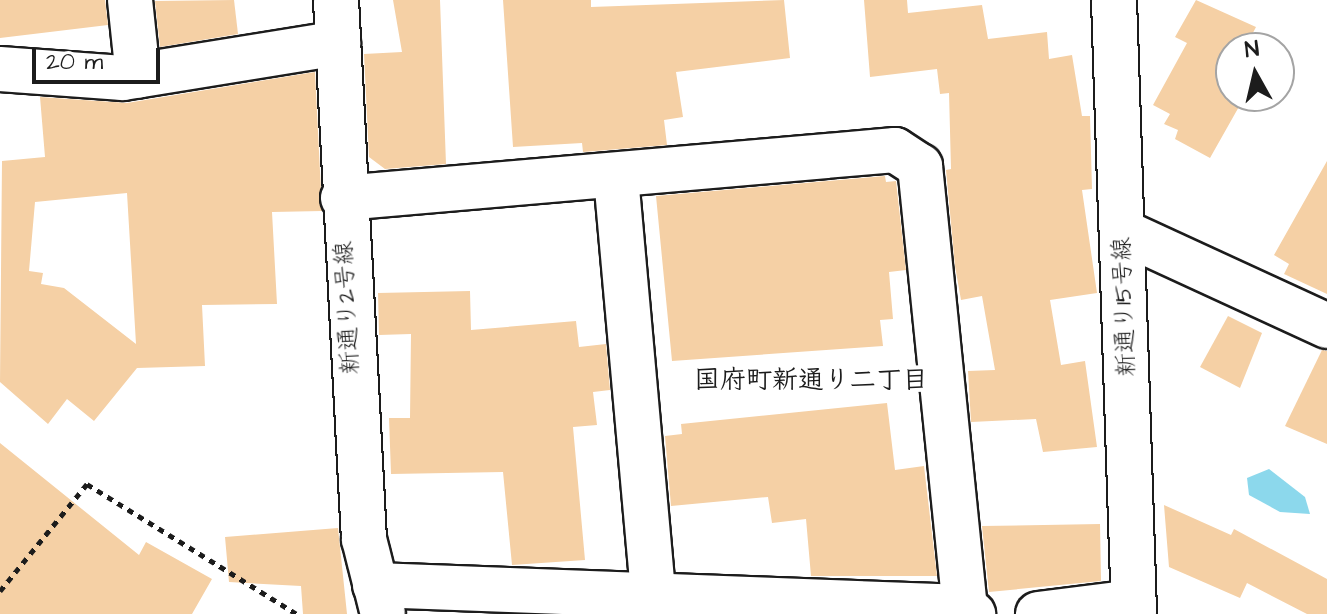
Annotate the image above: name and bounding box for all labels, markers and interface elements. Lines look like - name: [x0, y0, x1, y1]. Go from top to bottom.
- scale bar: [36, 32, 164, 82]
- north arrow: [1215, 32, 1295, 112]
- text: N: [1243, 33, 1261, 66]
- text: 20 m: [46, 45, 103, 79]
- street label: 新通り15号線: [1108, 237, 1142, 377]
- street label: 新通り2号線: [330, 240, 366, 376]
- district label: 国府町新通り二丁目: [694, 365, 928, 397]

